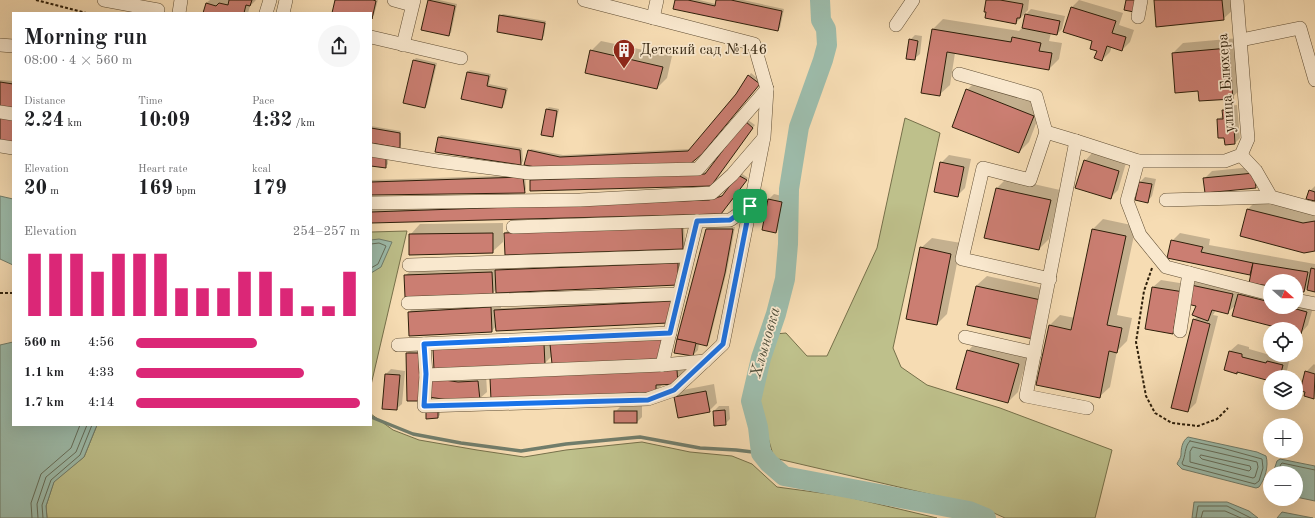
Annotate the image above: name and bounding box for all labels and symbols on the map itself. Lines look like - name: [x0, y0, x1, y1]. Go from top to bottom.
- street label: улица Блюхера: [1216, 32, 1238, 133]
- building icon: Детский сад №146: [611, 37, 637, 70]
- place label: Детский сад №146: [640, 43, 767, 58]
- pin: [733, 189, 767, 223]
- north arrow: [1263, 274, 1303, 314]
- water label: Хлыновка: [748, 305, 784, 380]

